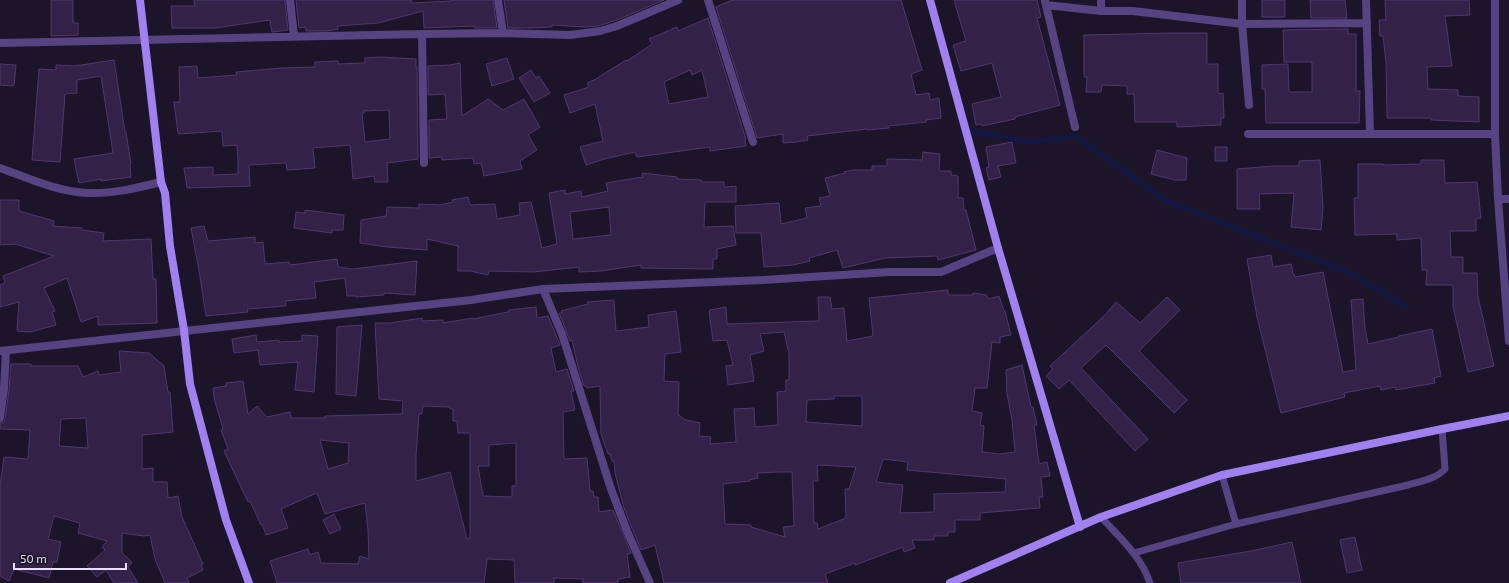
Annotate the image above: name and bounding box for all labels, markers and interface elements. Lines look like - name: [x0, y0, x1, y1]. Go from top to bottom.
- scale bar: [14, 545, 126, 571]
- text: 50 m: [20, 551, 47, 565]

